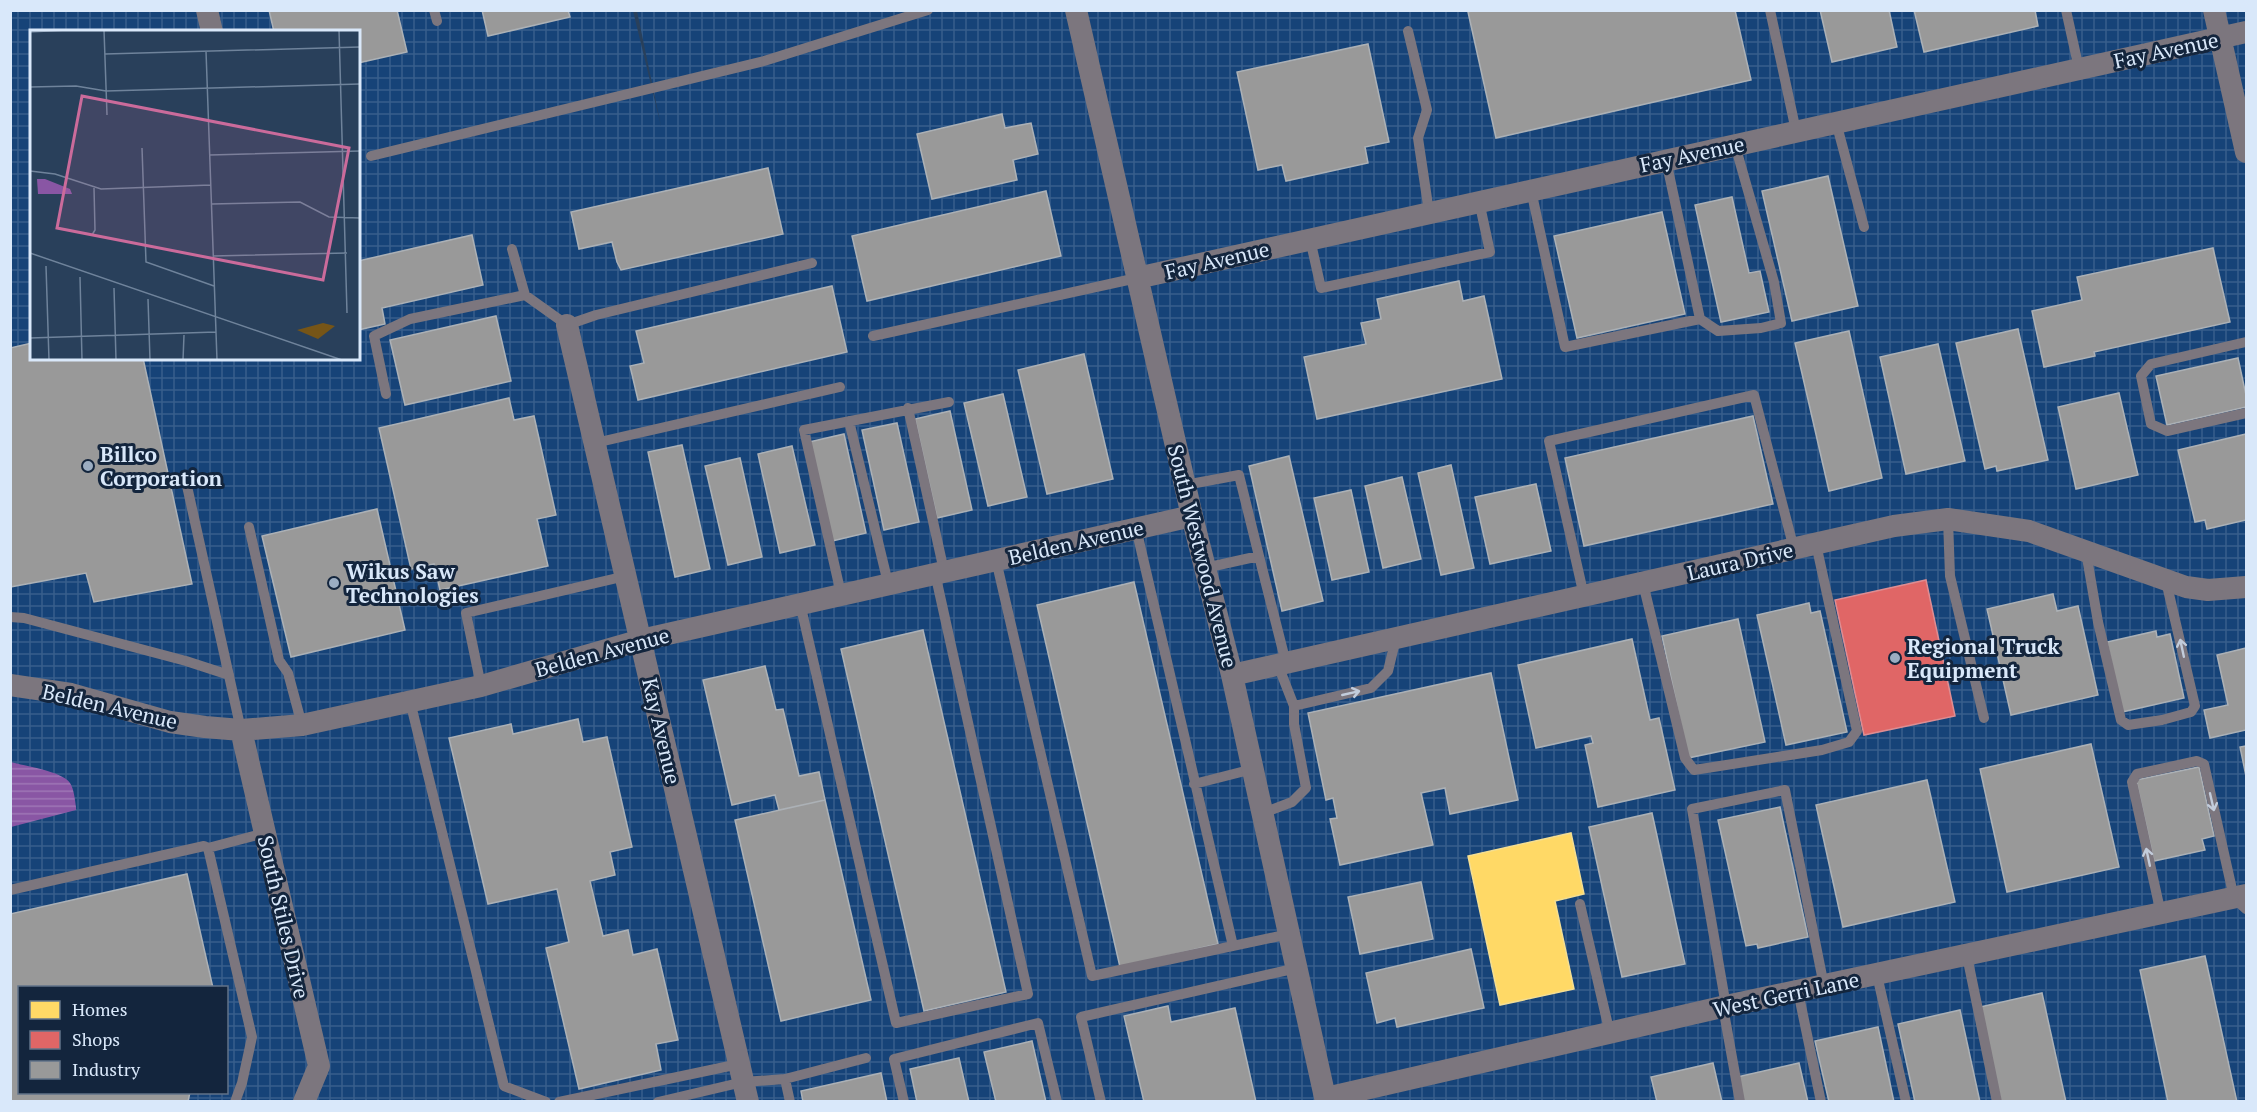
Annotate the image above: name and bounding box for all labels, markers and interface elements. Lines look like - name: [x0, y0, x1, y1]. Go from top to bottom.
- street label: Fay Avenue: [2111, 25, 2221, 75]
- inset map: [30, 30, 360, 360]
- street label: Fay Avenue: [1637, 129, 1747, 179]
- street label: Fay Avenue: [1162, 234, 1272, 286]
- place label: Billco Corporation: [100, 440, 223, 492]
- street label: South Westwood Avenue: [1162, 441, 1244, 671]
- marker: Billco Corporation: [81, 459, 95, 473]
- street label: Belden Avenue: [1006, 513, 1146, 571]
- street label: Laura Drive: [1684, 535, 1796, 587]
- place label: Wikus Saw Technologies: [346, 557, 479, 609]
- marker: Wikus Saw Technologies: [327, 576, 341, 590]
- street label: Belden Avenue: [532, 621, 672, 683]
- place label: Regional Truck Equipment: [1907, 632, 2060, 684]
- one-way arrow: [2176, 639, 2188, 658]
- marker: Regional Truck Equipment: [1888, 651, 1902, 665]
- street label: Kay Avenue: [636, 675, 688, 787]
- street label: Belden Avenue: [40, 677, 180, 735]
- one-way arrow: [1341, 687, 1360, 698]
- one-way arrow: [2207, 793, 2219, 812]
- street label: South Stiles Drive: [252, 833, 316, 1001]
- one-way arrow: [2142, 848, 2154, 867]
- street label: West Gerri Lane: [1710, 965, 1862, 1023]
- legend: [18, 986, 228, 1094]
- text: Homes: [72, 997, 127, 1021]
- text: Shops: [72, 1027, 120, 1051]
- text: Industry: [72, 1057, 141, 1081]

